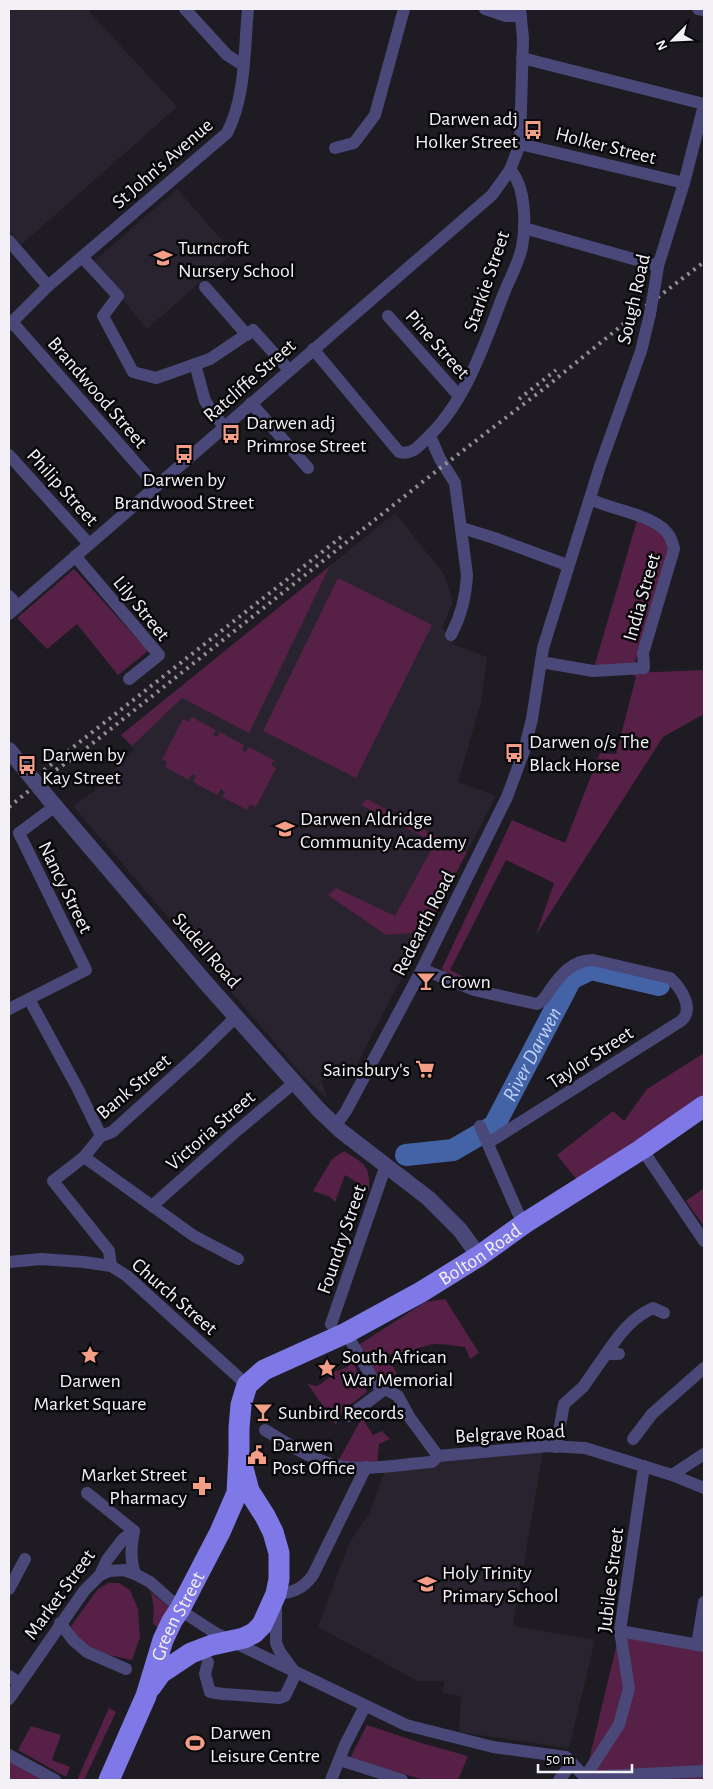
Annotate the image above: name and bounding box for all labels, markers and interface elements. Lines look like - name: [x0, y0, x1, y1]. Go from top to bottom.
- north arrow: [648, 15, 698, 65]
- text: N: [654, 38, 670, 52]
- place label: Darwen adj Holker Street: [415, 109, 519, 152]
- street label: St John's Avenue: [108, 115, 217, 213]
- bus stop icon: Darwen adj Holker Street: [522, 119, 544, 141]
- street label: Holker Street: [553, 124, 659, 168]
- street label: Starkie Street: [460, 228, 514, 334]
- place label: Turncroft Nursery School: [178, 238, 295, 281]
- school or university icon: Turncroft Nursery School: [152, 247, 174, 269]
- street label: Sough Road: [614, 252, 654, 346]
- street label: Pine Street: [401, 306, 474, 383]
- street label: Brandwood Street: [44, 333, 151, 453]
- street label: Ratcliffe Street: [200, 335, 300, 426]
- place label: Darwen adj Primrose Street: [246, 413, 367, 456]
- bus stop icon: Darwen adj Primrose Street: [220, 423, 242, 445]
- bus stop icon: Darwen by Brandwood Street: [173, 443, 195, 465]
- street label: Philip Street: [23, 445, 102, 530]
- place label: Darwen by Brandwood Street: [114, 470, 255, 513]
- street label: India Street: [620, 551, 664, 643]
- street label: Lily Street: [109, 572, 174, 645]
- place label: Darwen o/s The Black Horse: [529, 732, 649, 775]
- bus stop icon: Darwen o/s The Black Horse: [503, 742, 525, 764]
- place label: Darwen by Kay Street: [42, 745, 126, 788]
- bus stop icon: Darwen by Kay Street: [16, 754, 38, 776]
- place label: Darwen Aldridge Community Academy: [300, 809, 467, 852]
- school or university icon: Darwen Aldridge Community Academy: [274, 818, 296, 840]
- street label: Nancy Street: [34, 838, 96, 937]
- street label: Redearth Road: [389, 868, 459, 979]
- street label: Sudell Road: [168, 909, 244, 992]
- bar icon: Crown: [415, 970, 437, 992]
- place label: Crown: [441, 972, 491, 992]
- water label: River Darwen: [499, 1004, 565, 1105]
- street label: Taylor Street: [544, 1023, 637, 1093]
- street label: Bank Street: [93, 1050, 175, 1123]
- supermarket icon: Sainsbury's: [414, 1058, 436, 1080]
- place label: Sainsbury's: [323, 1060, 410, 1080]
- street label: Victoria Street: [162, 1087, 259, 1175]
- street label: Foundry Street: [314, 1182, 370, 1297]
- street label: Bolton Road: [435, 1220, 525, 1289]
- street label: Church Street: [128, 1255, 221, 1339]
- place icon: Darwen Market Square: [79, 1344, 101, 1366]
- place label: South African War Memorial: [342, 1347, 453, 1390]
- place icon: South African War Memorial: [316, 1357, 338, 1379]
- place label: Darwen Market Square: [34, 1371, 146, 1414]
- bar icon: Sunbird Records: [252, 1401, 274, 1423]
- place label: Sunbird Records: [278, 1403, 404, 1423]
- street label: Belgrave Road: [455, 1421, 566, 1447]
- place label: Darwen Post Office: [272, 1435, 355, 1478]
- public building icon: Darwen Post Office: [246, 1444, 268, 1466]
- place label: Market Street Pharmacy: [81, 1465, 188, 1508]
- pharmacy icon: Market Street Pharmacy: [191, 1475, 213, 1497]
- street label: Jubilee Street: [595, 1526, 627, 1633]
- street label: Market Street: [21, 1545, 99, 1643]
- place label: Holy Trinity Primary School: [442, 1563, 559, 1606]
- street label: Green Street: [148, 1568, 209, 1663]
- school or university icon: Holy Trinity Primary School: [416, 1573, 438, 1595]
- place label: Darwen Leisure Centre: [210, 1723, 320, 1766]
- sports icon: Darwen Leisure Centre: [184, 1732, 206, 1754]
- scale bar: [538, 1742, 632, 1774]
- text: 50 m: [546, 1752, 575, 1767]

